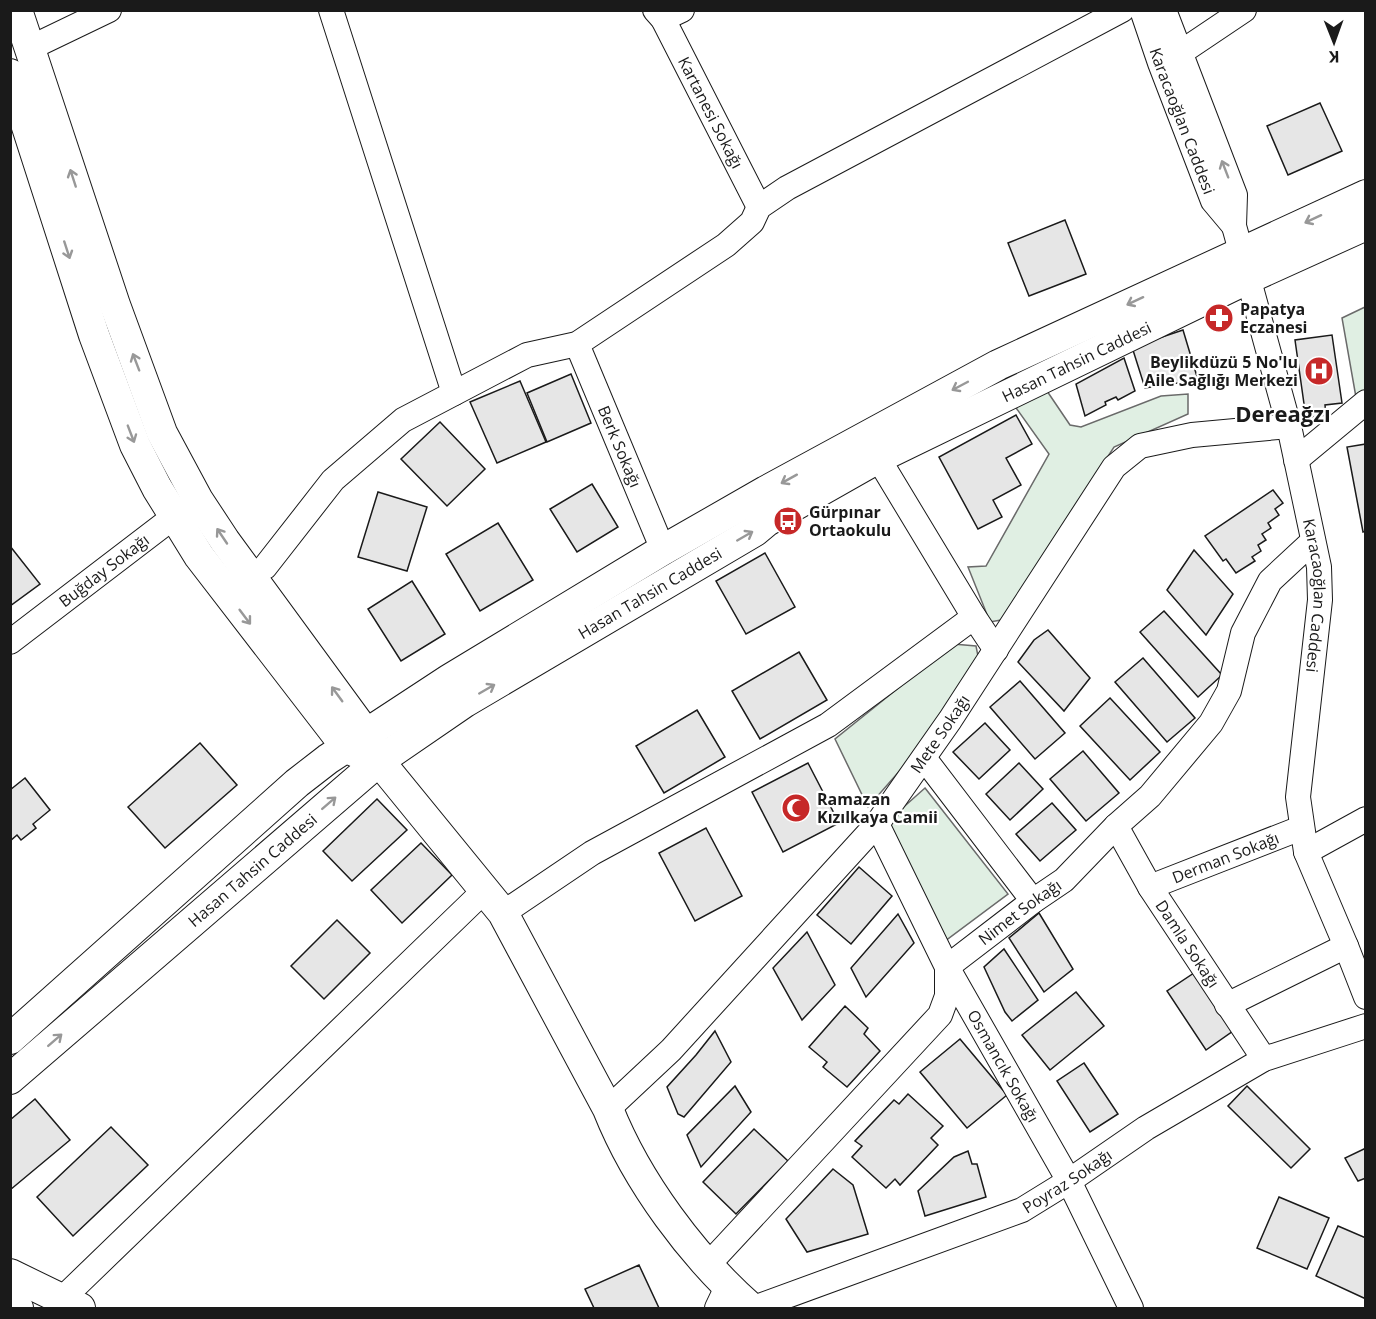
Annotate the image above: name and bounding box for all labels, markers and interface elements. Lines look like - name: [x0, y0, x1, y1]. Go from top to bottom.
- north arrow: [1304, 12, 1364, 72]
- street label: Karacaoğlan Caddesi: [1145, 45, 1220, 197]
- text: K: [1328, 46, 1340, 68]
- street label: Kartanesi Sokağı: [673, 53, 748, 172]
- one-way arrow: [1219, 160, 1230, 179]
- one-way arrow: [66, 169, 77, 188]
- one-way arrow: [1304, 214, 1322, 226]
- one-way arrow: [62, 240, 73, 259]
- one-way arrow: [1127, 295, 1145, 307]
- place label: Papatya Eczanesi: [1240, 298, 1307, 338]
- pharmacy icon: Papatya Eczanesi: [1203, 302, 1235, 334]
- street label: Hasan Tahsin Caddesi: [998, 316, 1155, 407]
- place label: Beylikdüzü 5 No'lu Aile Sağlığı Merkezi: [1144, 351, 1298, 391]
- one-way arrow: [130, 354, 141, 372]
- hospital icon: Beylikdüzü 5 No'lu Aile Sağlığı Merkezi: [1303, 355, 1335, 387]
- one-way arrow: [952, 380, 969, 392]
- district label: Dereağzı: [1235, 398, 1331, 428]
- street label: Berk Sokağı: [593, 402, 647, 491]
- one-way arrow: [127, 424, 138, 443]
- one-way arrow: [780, 474, 798, 485]
- place label: Gürpınar Ortaokulu: [809, 501, 891, 541]
- bus stop icon: Gürpınar Ortaokulu: [772, 505, 804, 537]
- street label: Karacaoğlan Caddesi: [1298, 516, 1331, 674]
- street label: Buğday Sokağı: [54, 529, 153, 612]
- one-way arrow: [216, 529, 228, 545]
- one-way arrow: [736, 530, 753, 542]
- street label: Hasan Tahsin Caddesi: [574, 542, 726, 644]
- one-way arrow: [238, 608, 251, 624]
- one-way arrow: [478, 682, 495, 694]
- one-way arrow: [331, 687, 343, 703]
- street label: Mete Sokağı: [905, 690, 975, 777]
- place label: Ramazan Kızılkaya Camii: [817, 788, 938, 828]
- mosque icon: Ramazan Kızılkaya Camii: [780, 792, 812, 824]
- one-way arrow: [321, 796, 336, 810]
- street label: Hasan Tahsin Caddesi: [183, 808, 322, 932]
- street label: Derman Sokağı: [1169, 827, 1282, 888]
- street label: Nimet Sokağı: [974, 874, 1066, 950]
- street label: Damla Sokağı: [1151, 896, 1225, 992]
- street label: Osmancık Sokağı: [963, 1006, 1044, 1126]
- one-way arrow: [47, 1033, 62, 1047]
- street label: Poyraz Sokağı: [1018, 1144, 1116, 1218]

